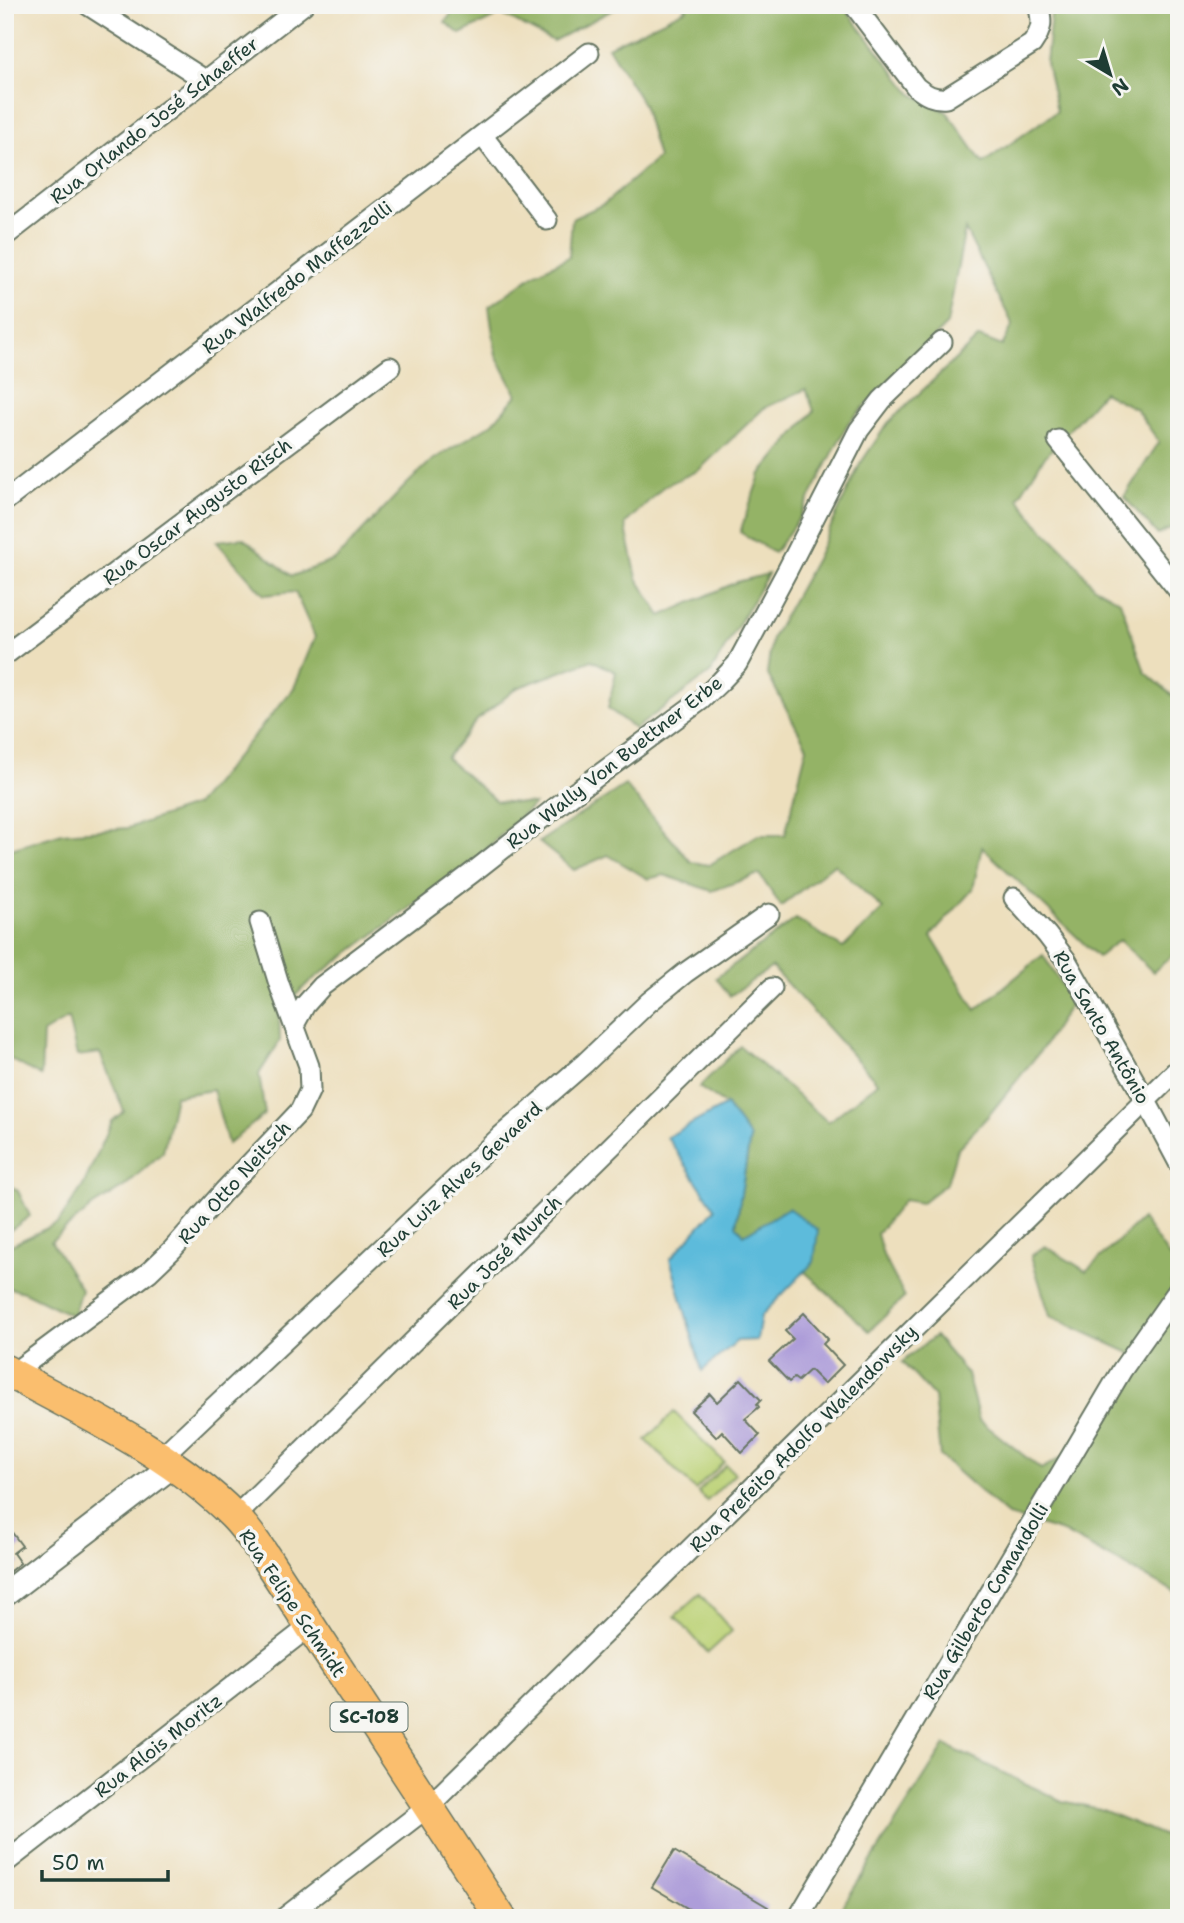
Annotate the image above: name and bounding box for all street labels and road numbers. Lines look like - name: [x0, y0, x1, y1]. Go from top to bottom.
- street label: Rua Orlando José Schaeffer: [45, 31, 264, 210]
- street label: Rua Walfredo Maffezzolli: [197, 195, 398, 360]
- street label: Rua Oscar Augusto Risch: [98, 432, 297, 591]
- street label: Rua Wally Von Buettner Erbe: [501, 670, 727, 855]
- street label: Rua Santo Antônio: [1047, 946, 1156, 1109]
- street label: Rua Luiz Alves Gevaerd: [371, 1096, 547, 1263]
- street label: Rua Otto Neitsch: [172, 1115, 296, 1249]
- street label: Rua José Munch: [442, 1190, 567, 1315]
- street label: Rua Prefeito Adolfo Walendowsky: [684, 1319, 923, 1558]
- street label: Rua Gilberto Comandolli: [917, 1498, 1054, 1704]
- street label: Rua Felipe Schmidt: [234, 1524, 352, 1682]
- street label: Rua Alois Moritz: [89, 1688, 227, 1803]
- road number: SC-108: [330, 1702, 408, 1732]

